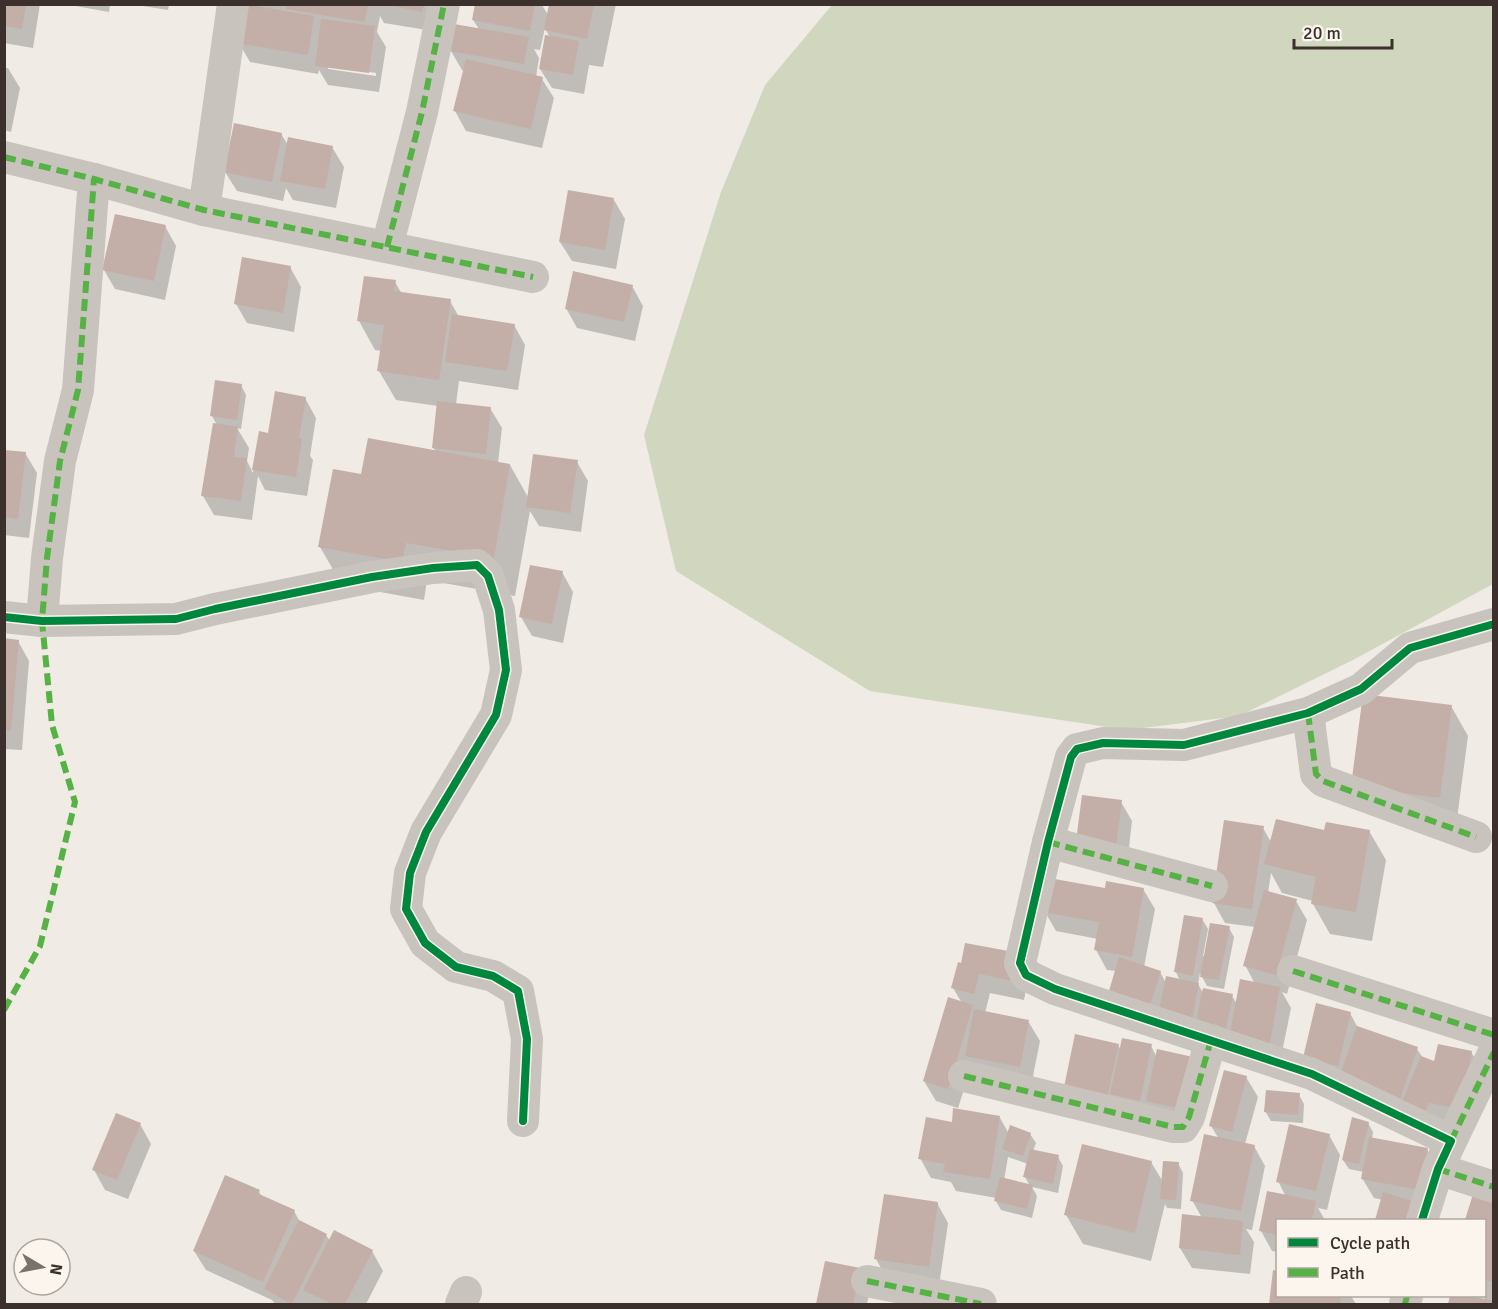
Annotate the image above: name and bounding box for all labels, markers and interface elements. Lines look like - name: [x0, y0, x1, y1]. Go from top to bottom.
- scale bar: [1294, 12, 1392, 50]
- text: 20 m: [1303, 22, 1341, 44]
- legend: [1276, 1219, 1486, 1297]
- text: Cycle path: [1330, 1232, 1410, 1254]
- north arrow: [12, 1237, 72, 1297]
- text: N: [45, 1262, 67, 1277]
- text: Path: [1330, 1262, 1365, 1284]

